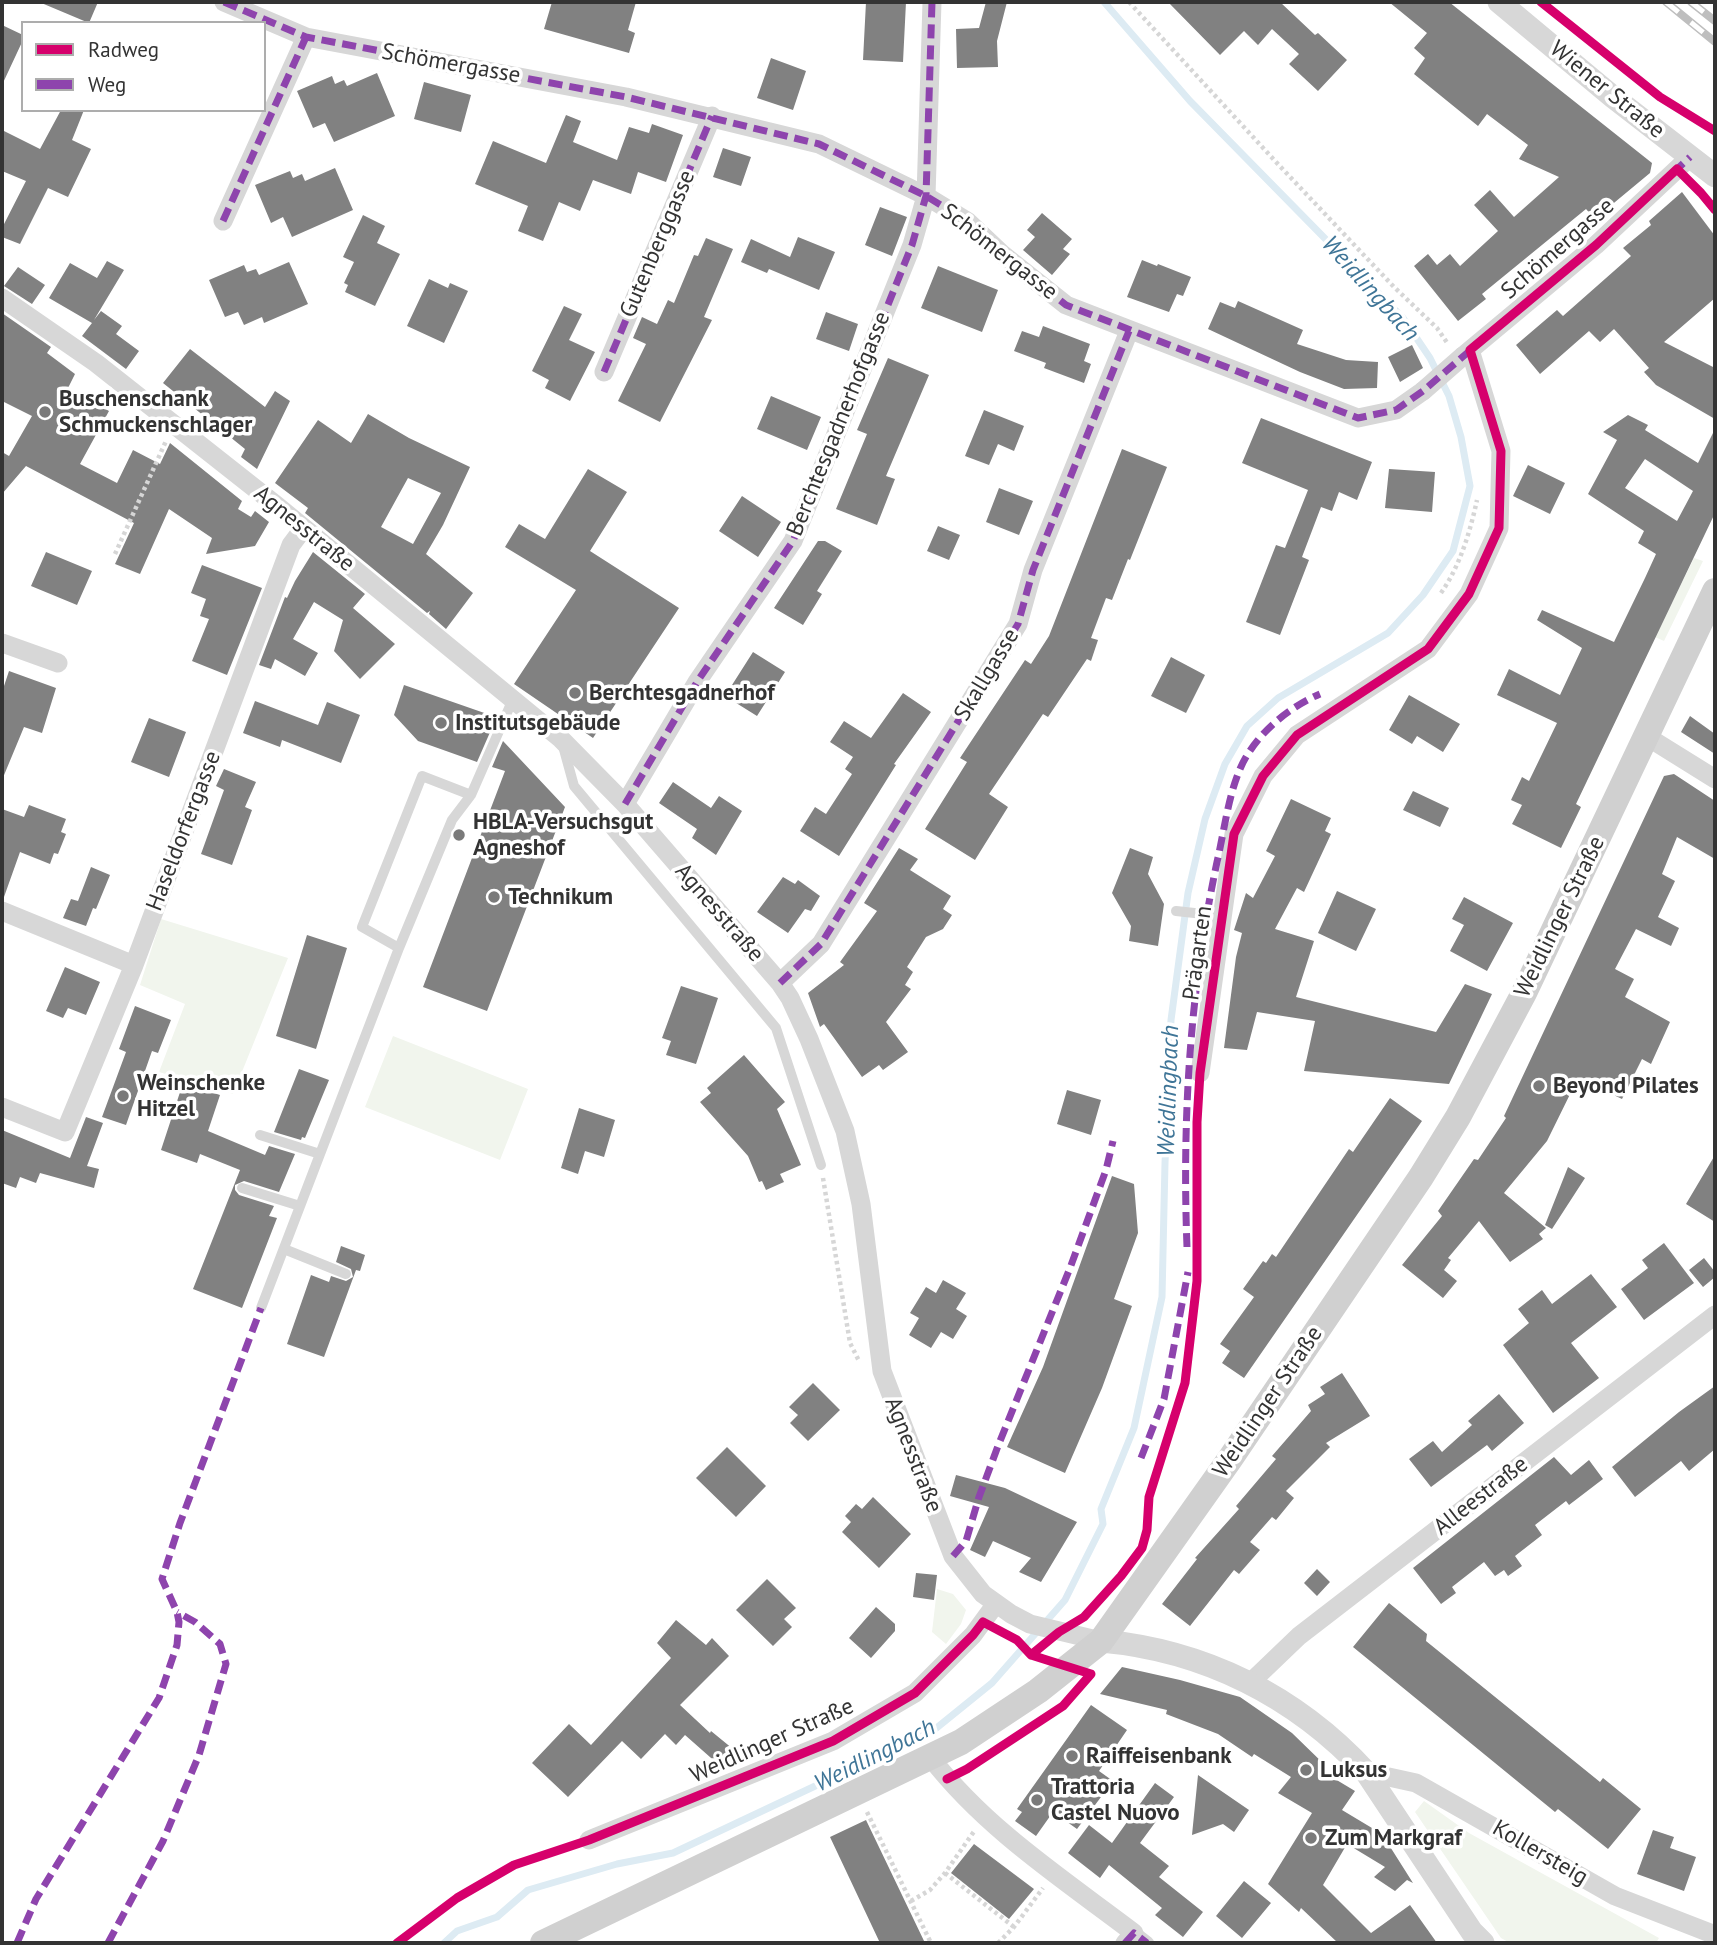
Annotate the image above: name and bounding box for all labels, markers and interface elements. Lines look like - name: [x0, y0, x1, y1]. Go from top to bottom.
- legend: [21, 21, 266, 112]
- street label: Wiener Straße: [1544, 35, 1670, 145]
- text: Radweg: [88, 36, 159, 63]
- street label: Schömergasse: [379, 38, 523, 90]
- text: Weg: [88, 71, 126, 98]
- street label: Gutenberggasse: [615, 166, 701, 322]
- street label: Schömergasse: [1496, 193, 1620, 305]
- street label: Schömergasse: [935, 198, 1063, 306]
- water label: Weidlingbach: [1315, 230, 1425, 348]
- street label: Berchtesgadnerhofgasse: [781, 308, 897, 540]
- place label: Buschenschank Schmuckenschlager: [59, 385, 252, 439]
- marker: Buschenschank Schmuckenschlager: [37, 404, 53, 420]
- street label: Agnesstraße: [248, 480, 360, 578]
- street label: Skallgasse: [949, 624, 1025, 726]
- place label: Berchtesgadnerhof: [589, 679, 775, 707]
- marker: Berchtesgadnerhof: [567, 685, 583, 701]
- place label: Institutsgebäude: [455, 709, 620, 737]
- marker: Institutsgebäude: [433, 715, 449, 731]
- street label: Haseldorfergasse: [141, 747, 227, 915]
- place label: HBLA-Versuchsgut Agneshof: [473, 808, 653, 862]
- marker: HBLA-Versuchsgut Agneshof: [451, 827, 467, 843]
- street label: Weidlinger Straße: [1509, 832, 1611, 1002]
- street label: Agnesstraße: [669, 858, 769, 968]
- place label: Technikum: [508, 883, 613, 911]
- marker: Technikum: [486, 889, 502, 905]
- street label: Prägarten: [1178, 904, 1218, 1002]
- water label: Weidlingbach: [1152, 1024, 1186, 1158]
- place label: Weinschenke Hitzel: [137, 1069, 265, 1123]
- place label: Beyond Pilates: [1553, 1072, 1699, 1100]
- marker: Beyond Pilates: [1531, 1078, 1547, 1094]
- marker: Weinschenke Hitzel: [115, 1088, 131, 1104]
- street label: Weidlinger Straße: [1207, 1321, 1329, 1483]
- street label: Agnesstraße: [878, 1393, 948, 1517]
- street label: Alleestraße: [1428, 1451, 1534, 1541]
- street label: Weidlinger Straße: [686, 1693, 858, 1789]
- water label: Weidlingbach: [810, 1713, 940, 1799]
- place label: Raiffeisenbank: [1086, 1742, 1231, 1770]
- marker: Raiffeisenbank: [1064, 1748, 1080, 1764]
- place label: Luksus: [1320, 1756, 1387, 1784]
- marker: Luksus: [1298, 1762, 1314, 1778]
- place label: Trattoria Castel Nuovo: [1051, 1773, 1180, 1827]
- marker: Trattoria Castel Nuovo: [1029, 1792, 1045, 1808]
- street label: Kollersteig: [1487, 1815, 1593, 1891]
- place label: Zum Markgraf: [1325, 1824, 1462, 1852]
- marker: Zum Markgraf: [1303, 1830, 1319, 1846]

